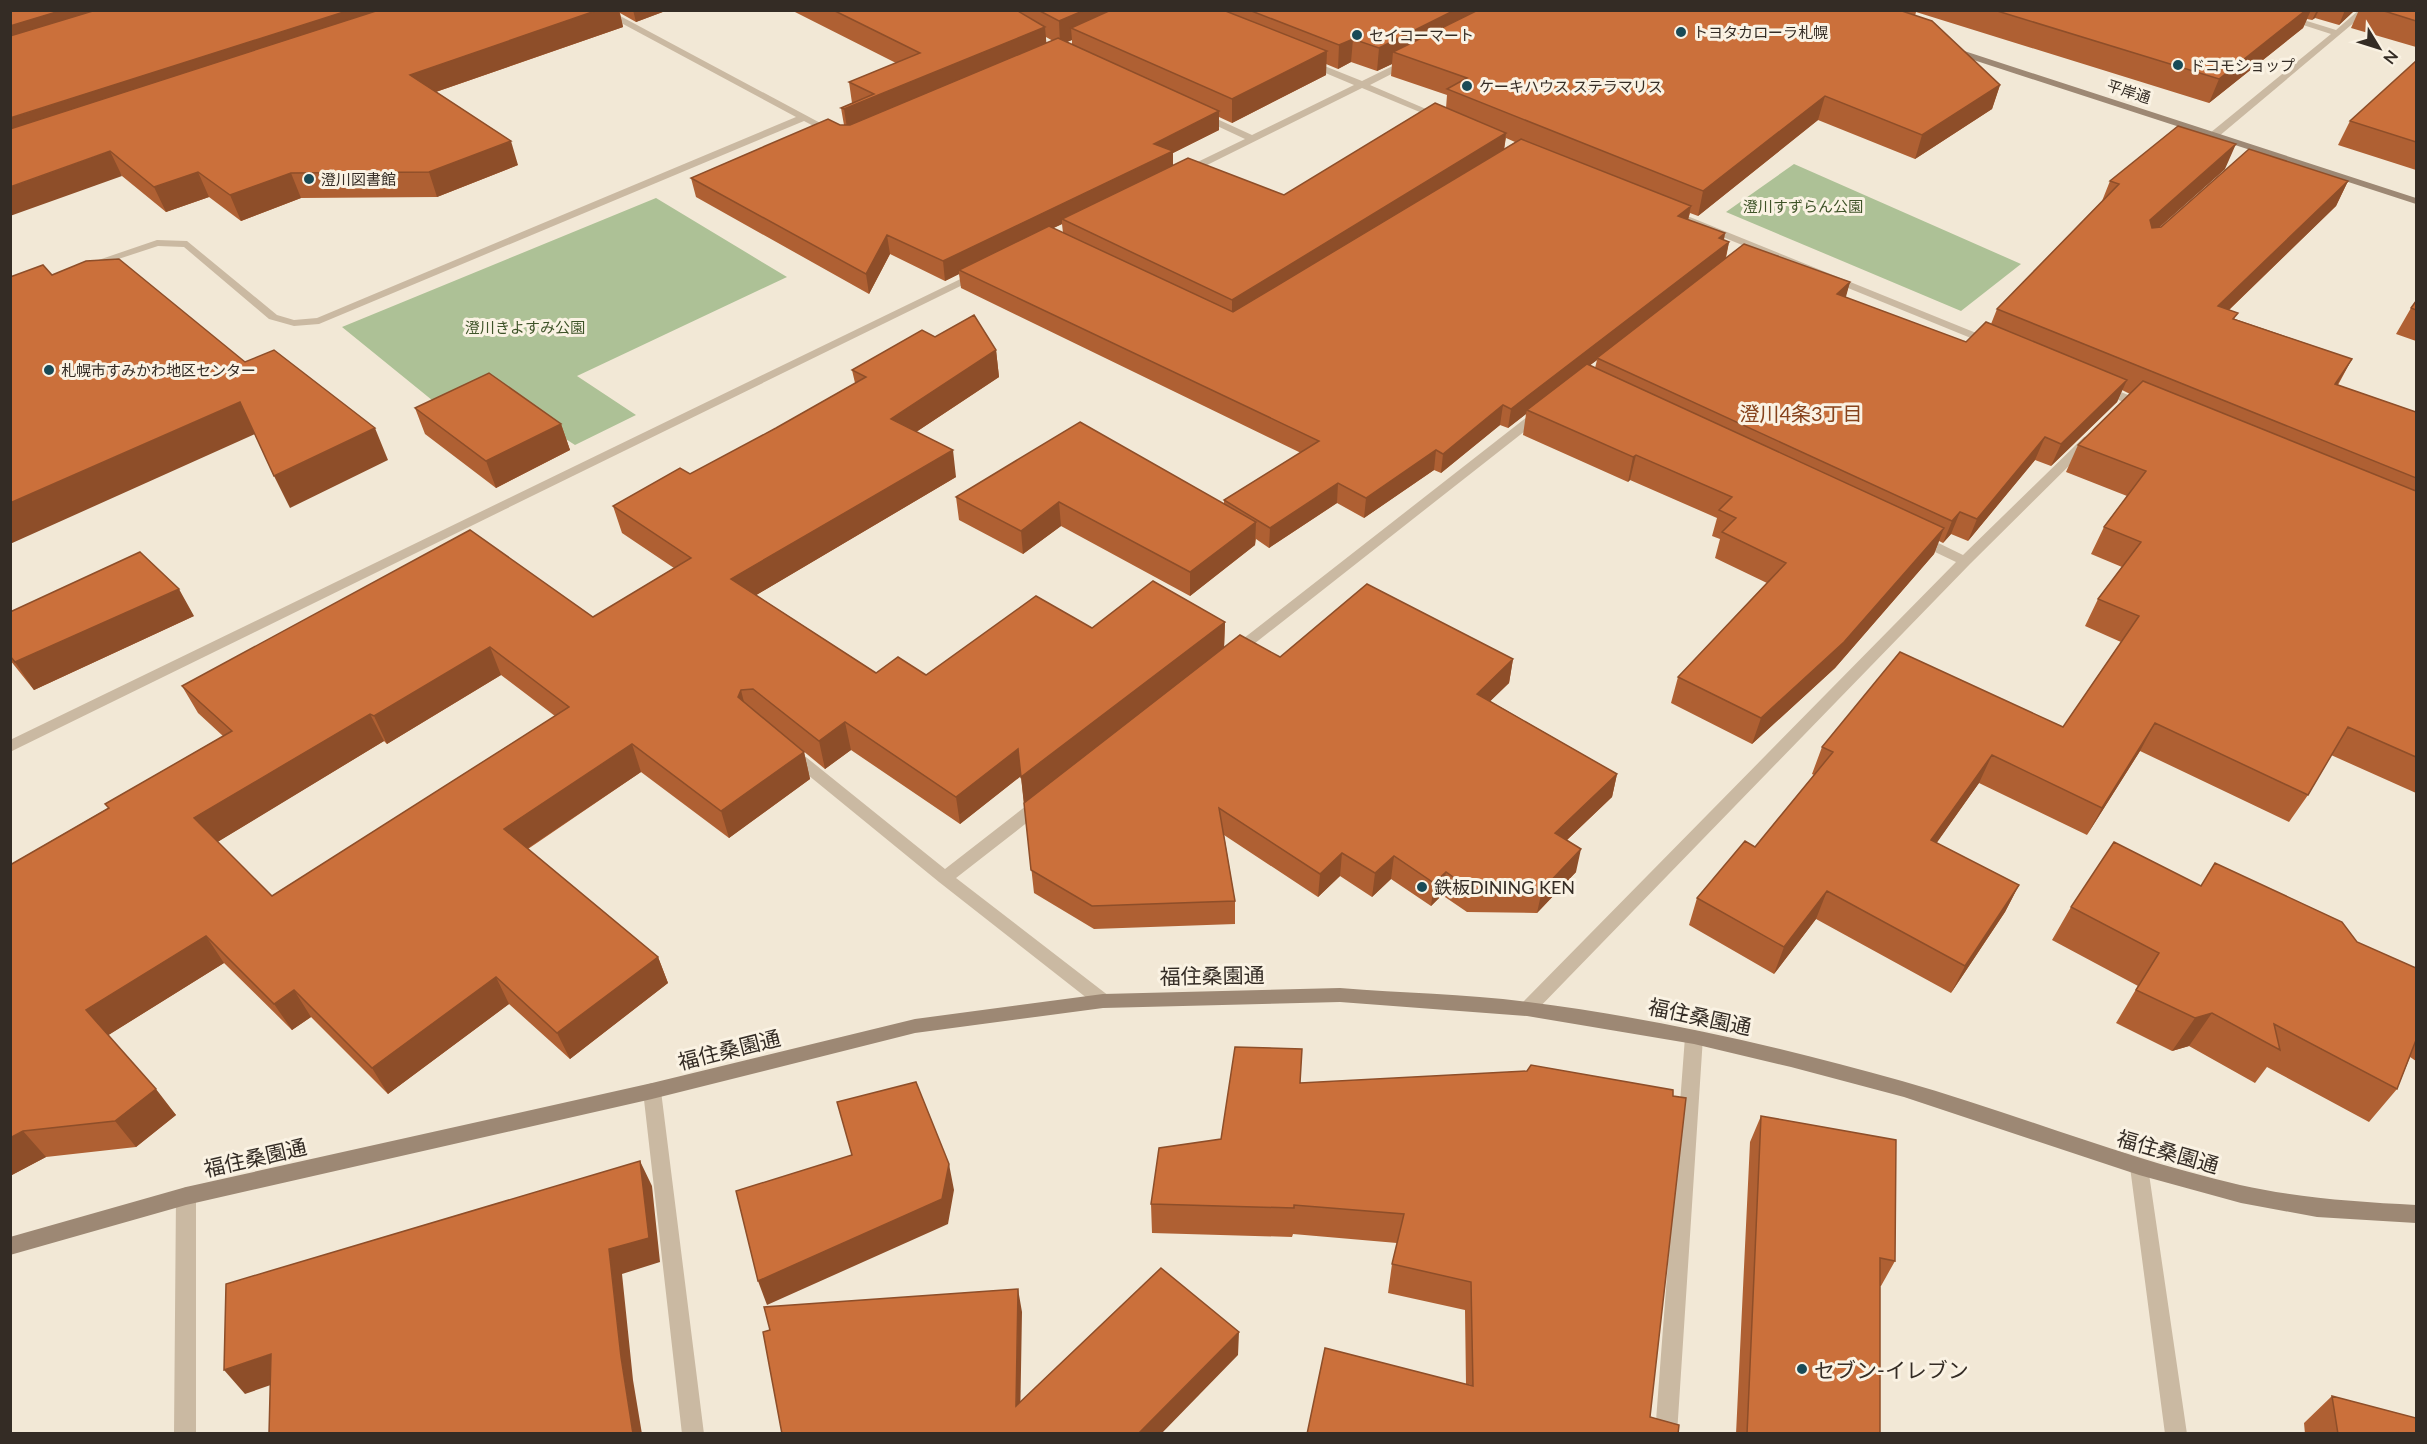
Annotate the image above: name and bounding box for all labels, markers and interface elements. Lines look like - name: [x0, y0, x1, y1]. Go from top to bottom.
- north arrow: [2349, 18, 2409, 78]
- place label: トヨタカローラ札幌: [1693, 23, 1828, 41]
- marker: トヨタカローラ札幌: [1674, 25, 1688, 39]
- place label: セイコーマート: [1369, 26, 1474, 44]
- marker: セイコーマート: [1350, 28, 1364, 42]
- text: N: [2380, 47, 2402, 68]
- place label: ドコモショップ: [2190, 56, 2295, 74]
- marker: ドコモショップ: [2171, 58, 2185, 72]
- street label: 平岸通: [2105, 75, 2153, 107]
- place label: ケーキハウス ステラマリス: [1479, 77, 1663, 95]
- marker: ケーキハウス ステラマリス: [1460, 79, 1474, 93]
- place label: 澄川図書館: [321, 170, 396, 188]
- marker: 澄川図書館: [302, 172, 316, 186]
- park label: 澄川すずらん公園: [1743, 197, 1863, 215]
- park label: 澄川きよすみ公園: [465, 318, 585, 336]
- place label: 札幌市すみかわ地区センター: [61, 361, 256, 379]
- marker: 札幌市すみかわ地区センター: [42, 363, 56, 377]
- district label: 澄川4条3丁目: [1739, 401, 1863, 425]
- place label: 鉄板DINING KEN: [1434, 876, 1575, 898]
- marker: 鉄板DINING KEN: [1415, 880, 1429, 894]
- street label: 福住桑園通: [1159, 962, 1265, 988]
- street label: 福住桑園通: [1646, 993, 1754, 1039]
- street label: 福住桑園通: [675, 1024, 783, 1074]
- street label: 福住桑園通: [2114, 1125, 2222, 1177]
- street label: 福住桑園通: [201, 1133, 309, 1181]
- place label: セブン-イレブン: [1814, 1357, 1969, 1382]
- marker: セブン-イレブン: [1795, 1362, 1809, 1376]

